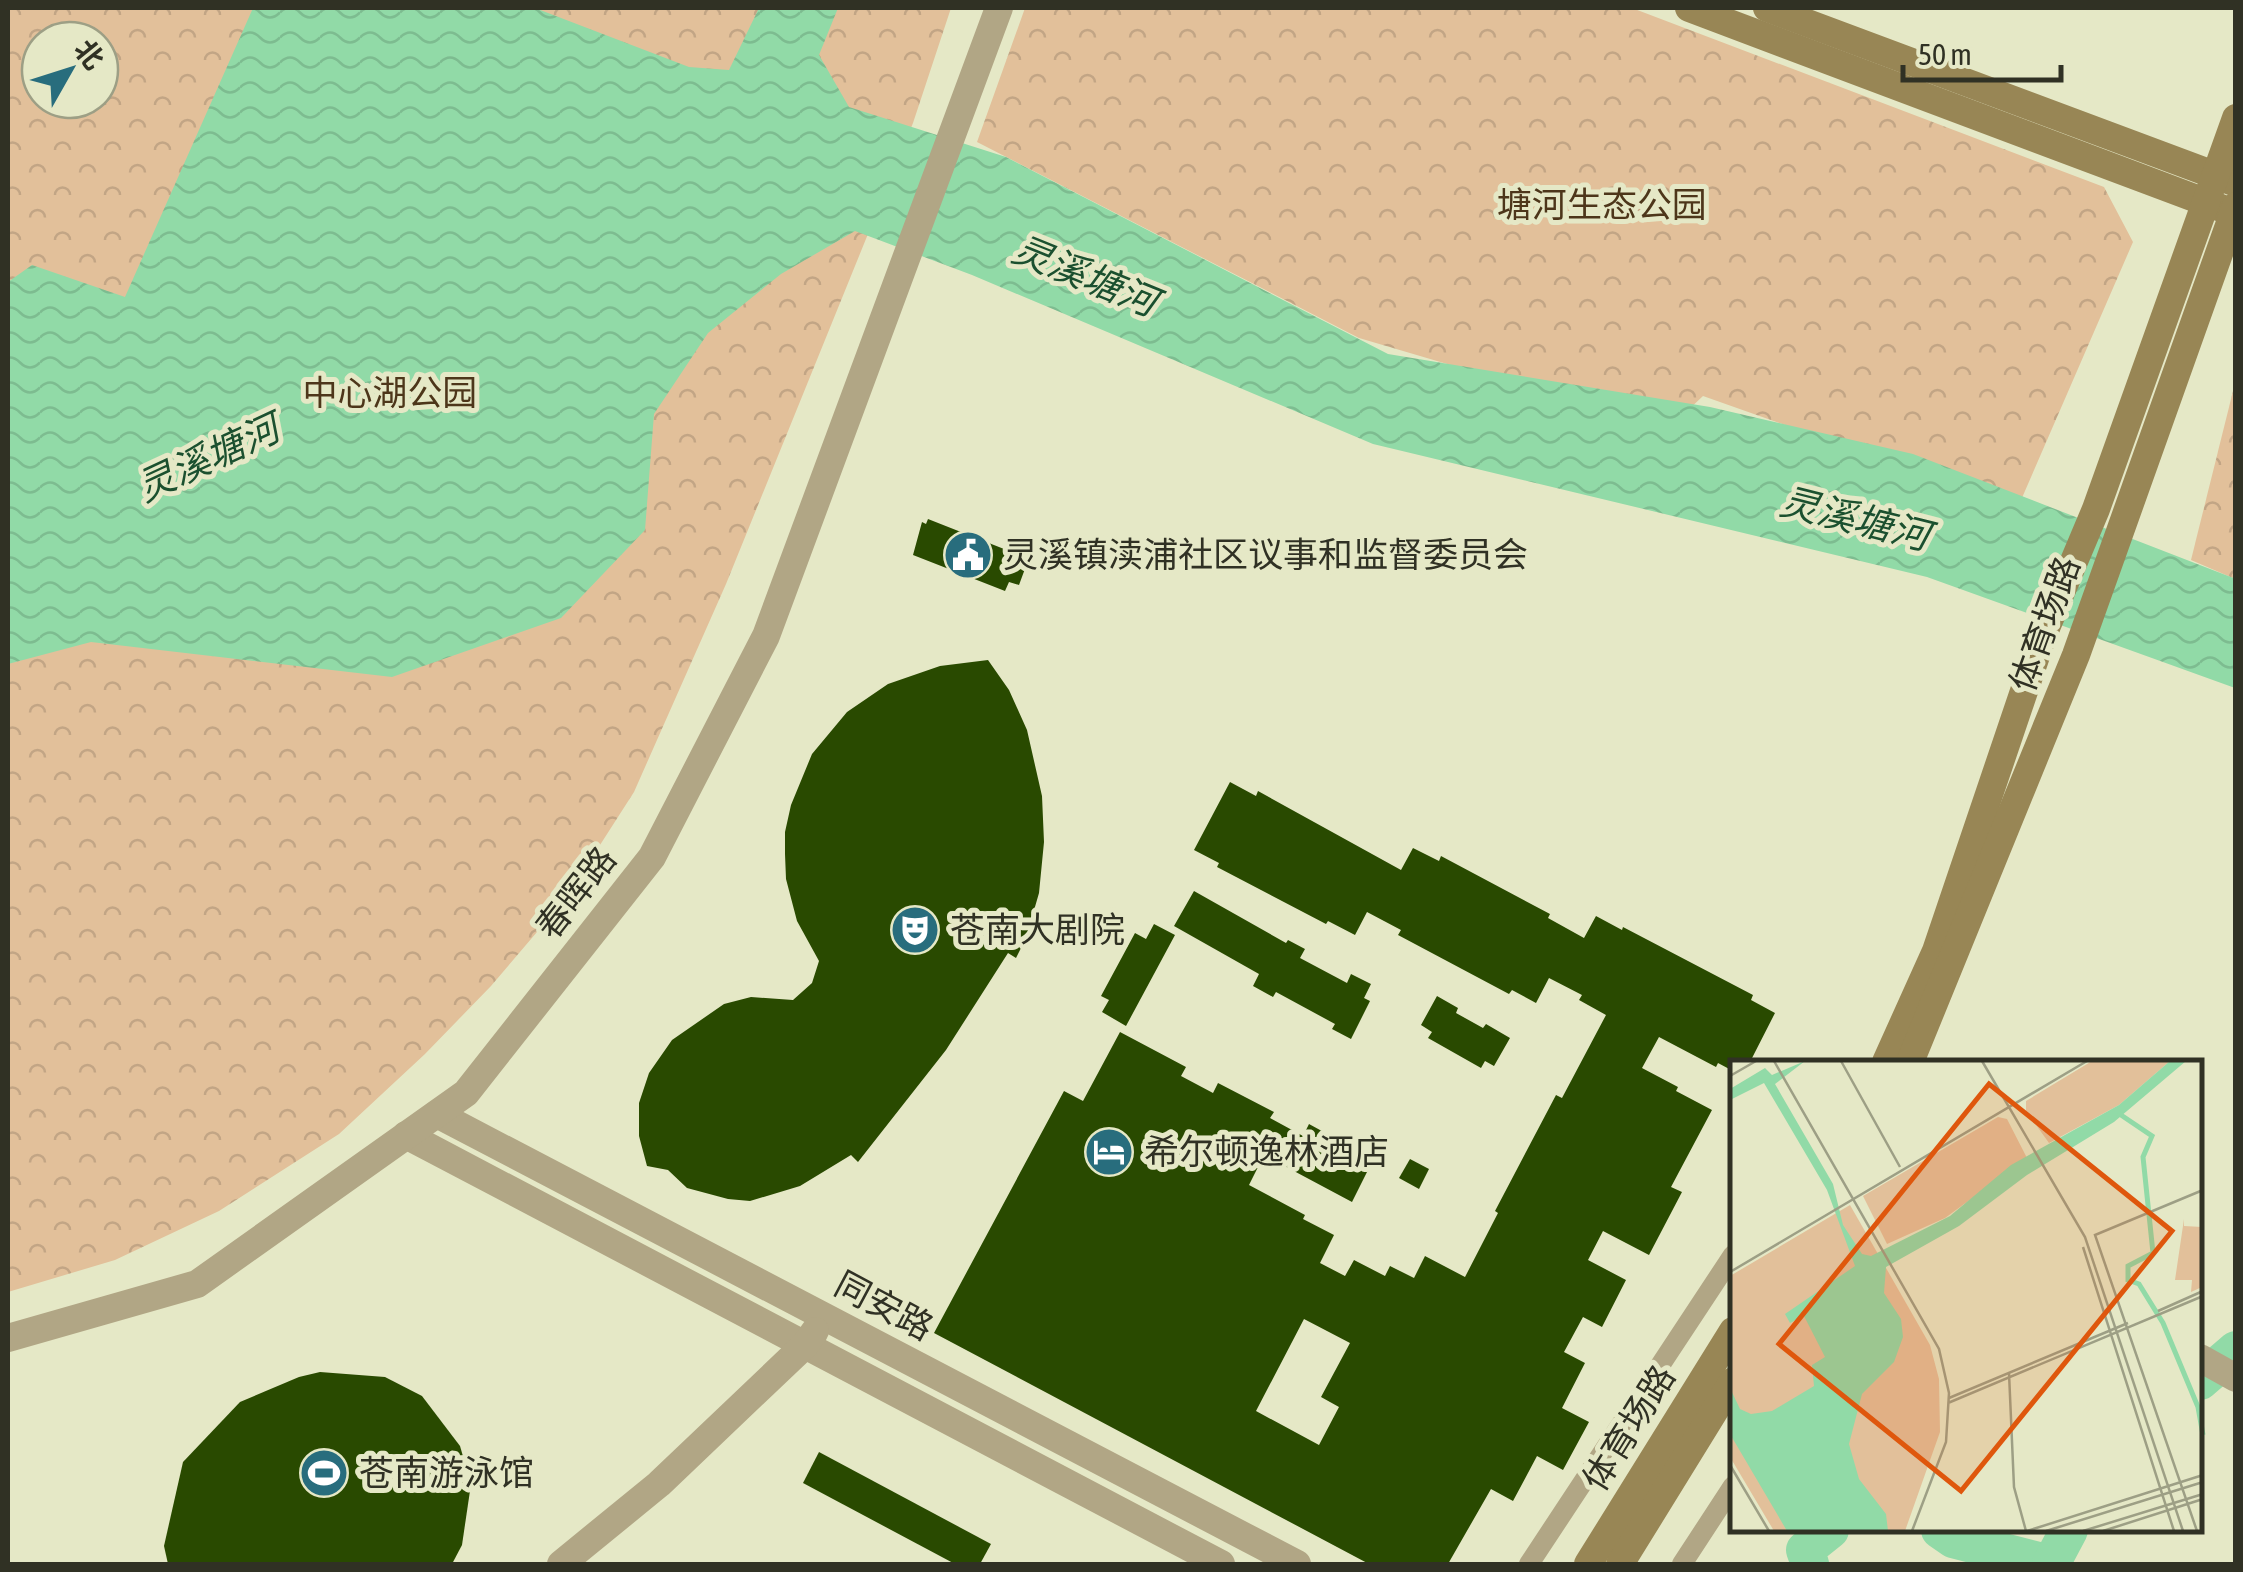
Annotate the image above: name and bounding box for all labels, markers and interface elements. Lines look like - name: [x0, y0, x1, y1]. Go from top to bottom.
- north arrow: [20, 20, 120, 120]
- scale bar: [1903, 20, 2060, 82]
- text: 北: [68, 33, 111, 75]
- text: 50 m: [1918, 37, 1972, 71]
- park label: 塘河生态公园: [1497, 184, 1707, 224]
- water label: 灵溪塘河: [1007, 227, 1170, 327]
- park label: 中心湖公园: [302, 372, 478, 412]
- water label: 灵溪塘河: [130, 403, 292, 509]
- water label: 灵溪塘河: [1776, 479, 1941, 559]
- public building icon: 灵溪镇渎浦社区议事和监督委员会: [942, 529, 994, 581]
- place label: 灵溪镇渎浦社区议事和监督委员会: [1003, 534, 1528, 574]
- street label: 体育场路: [2001, 551, 2087, 696]
- street label: 春晖路: [527, 839, 623, 946]
- theatre icon: 苍南大剧院: [889, 904, 941, 956]
- place label: 苍南大剧院: [950, 909, 1125, 949]
- inset map: [1730, 1060, 2203, 1532]
- hotel icon: 希尔顿逸林酒店: [1083, 1126, 1135, 1178]
- place label: 希尔顿逸林酒店: [1144, 1131, 1389, 1171]
- street label: 同安路: [829, 1263, 940, 1347]
- street label: 体育场路: [1574, 1358, 1682, 1497]
- sports icon: 苍南游泳馆: [298, 1447, 350, 1499]
- place label: 苍南游泳馆: [359, 1452, 534, 1492]

